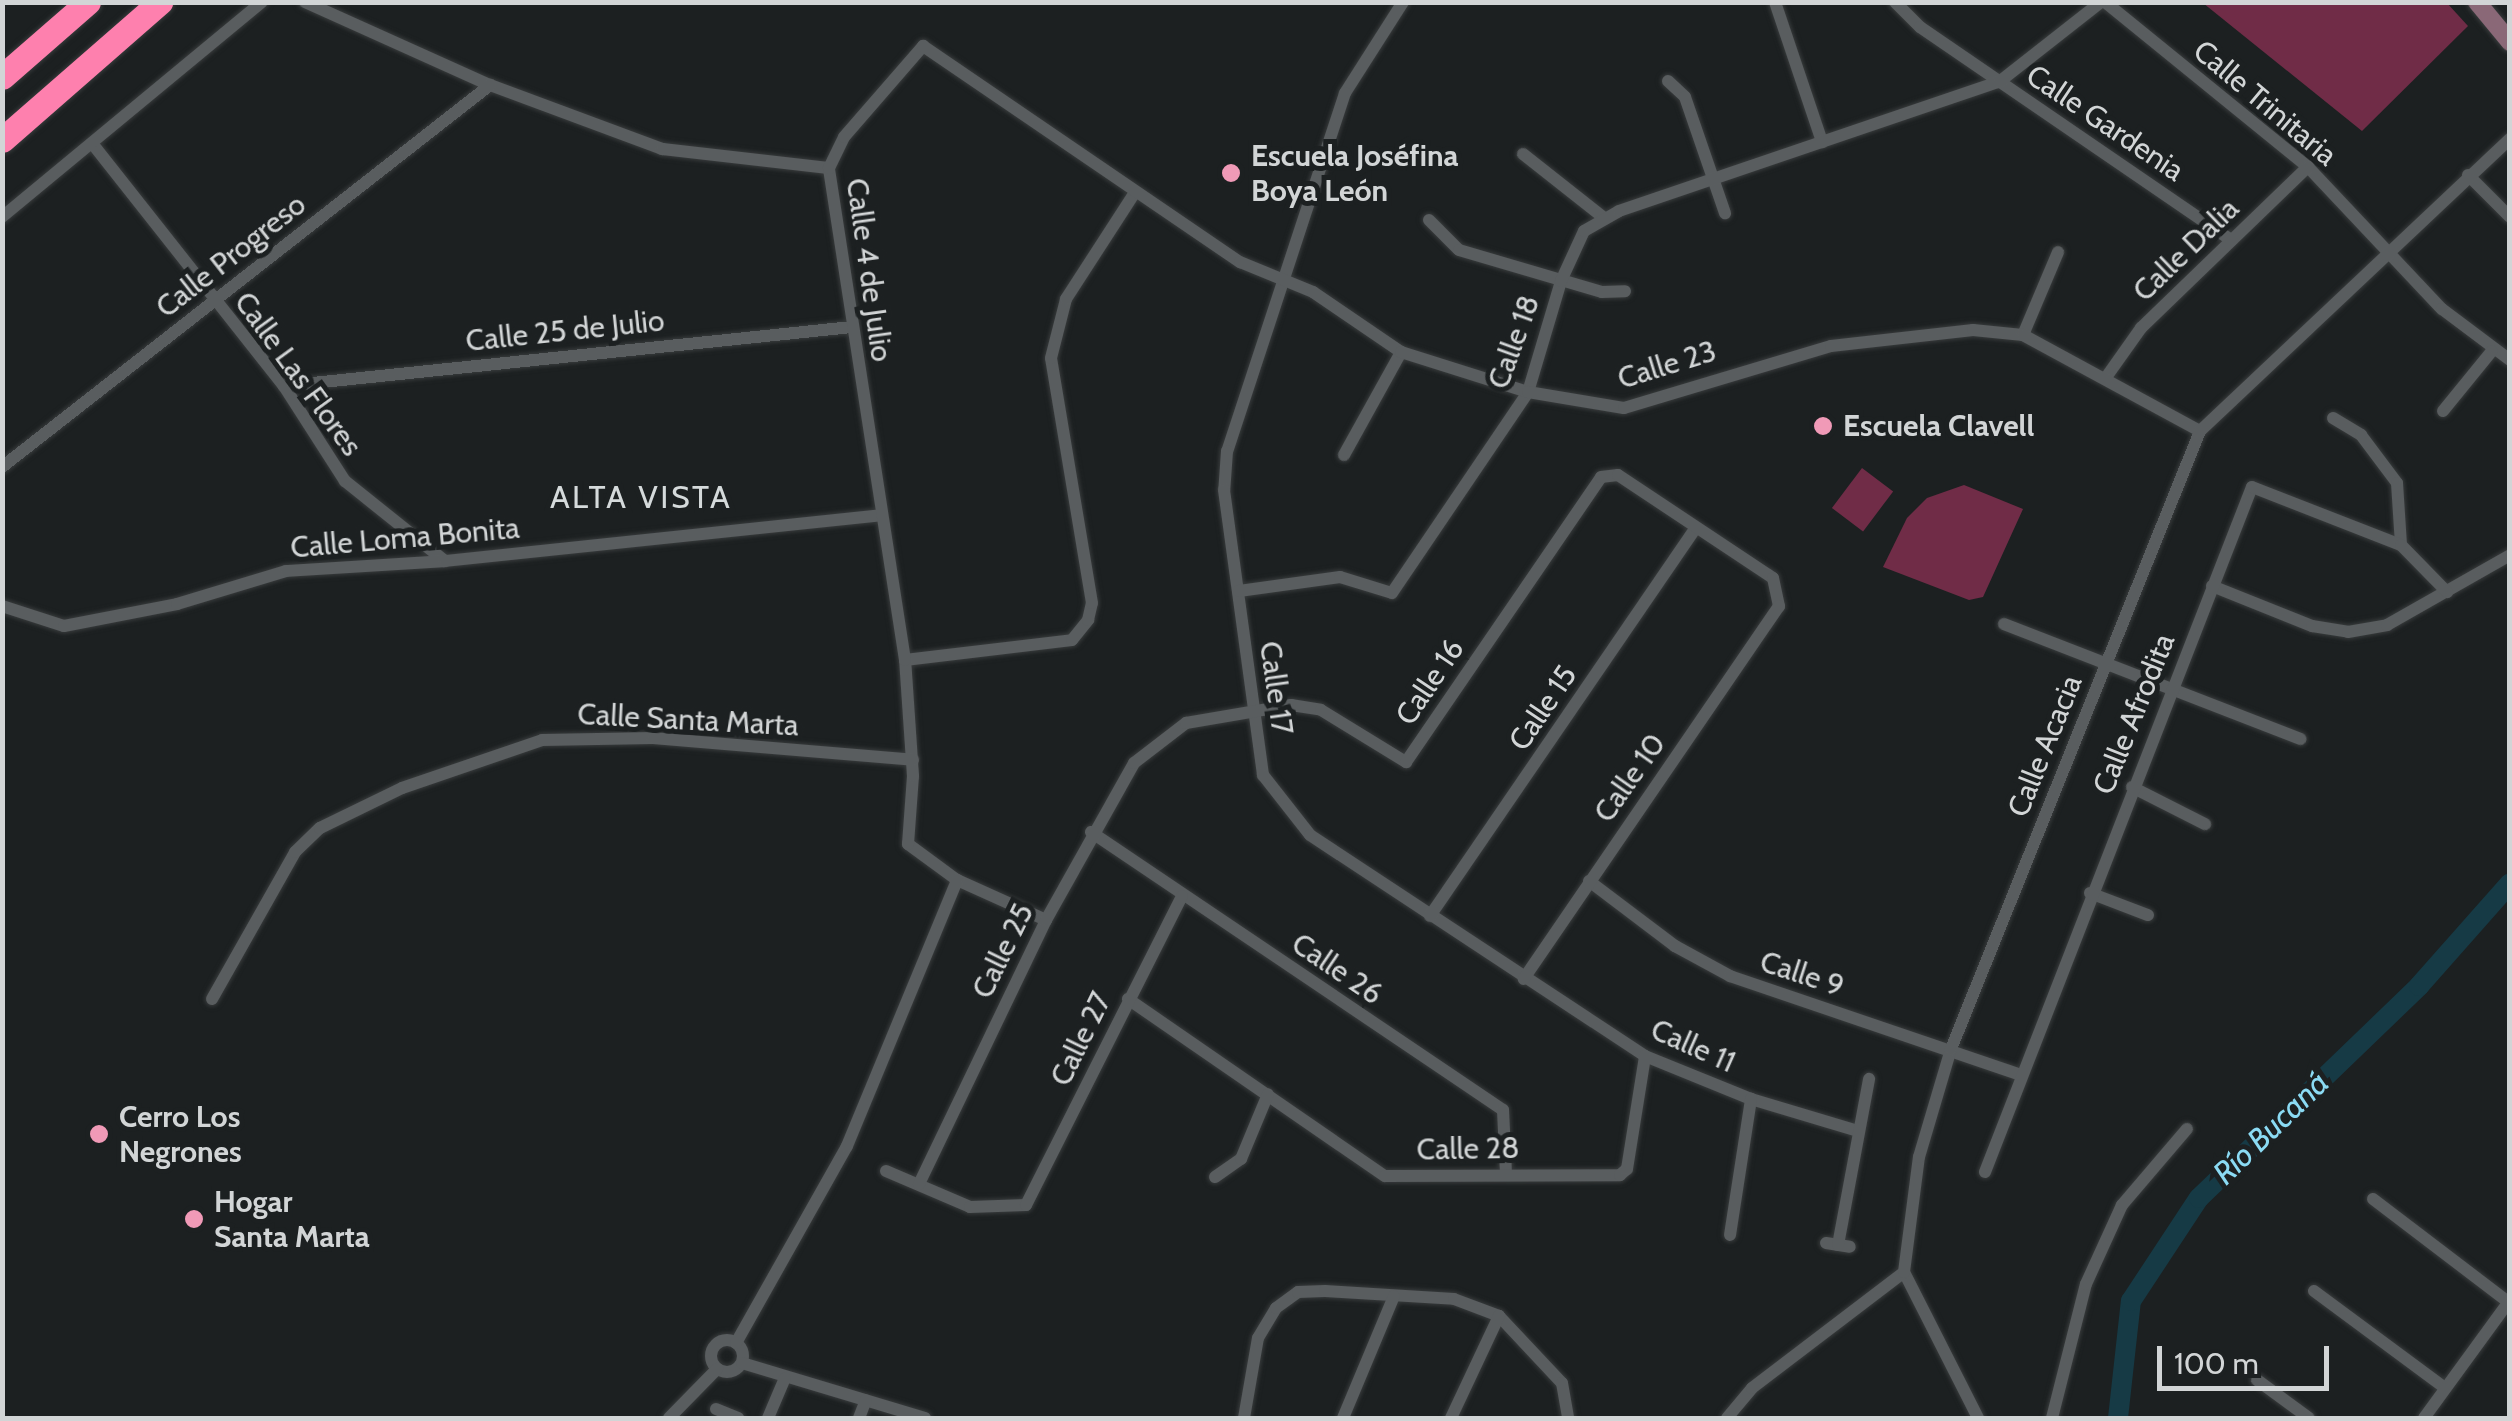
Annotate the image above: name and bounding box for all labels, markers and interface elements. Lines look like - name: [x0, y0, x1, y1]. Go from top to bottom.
- street label: Calle Trinitaria: [2186, 33, 2344, 173]
- street label: Calle Gardenia: [2019, 57, 2191, 189]
- place label: Escuela Joséfina Boya León: [1251, 138, 1459, 208]
- marker: Escuela Joséfina Boya León: [1220, 162, 1242, 184]
- street label: Calle 4 de Julio: [838, 176, 900, 364]
- street label: Calle Progreso: [149, 186, 313, 326]
- street label: Calle Dalia: [2126, 191, 2246, 309]
- street label: Calle Las Flores: [227, 285, 369, 463]
- street label: Calle 18: [1481, 290, 1547, 394]
- street label: Calle 25 de Julio: [464, 303, 666, 359]
- street label: Calle 23: [1613, 333, 1721, 397]
- place label: Escuela Clavell: [1843, 408, 2034, 444]
- marker: Escuela Clavell: [1812, 415, 1834, 437]
- district label: ALTA VISTA: [550, 478, 732, 516]
- street label: Calle Loma Bonita: [289, 510, 521, 566]
- street label: Calle Afrodita: [2085, 628, 2183, 800]
- street label: Calle 16: [1388, 632, 1472, 732]
- street label: Calle 17: [1252, 639, 1300, 737]
- street label: Calle 15: [1502, 659, 1584, 757]
- street label: Calle Acacia: [2000, 670, 2090, 822]
- street label: Calle Santa Marta: [577, 696, 799, 744]
- street label: Calle 10: [1587, 727, 1673, 829]
- street label: Calle 25: [965, 898, 1041, 1004]
- street label: Calle 26: [1285, 926, 1389, 1012]
- street label: Calle 9: [1756, 944, 1848, 1004]
- street label: Calle 27: [1043, 986, 1119, 1092]
- street label: Calle 11: [1645, 1012, 1741, 1080]
- water label: Río Bucaná: [2205, 1064, 2337, 1192]
- place label: Cerro Los Negrones: [119, 1099, 242, 1170]
- marker: Cerro Los Negrones: [88, 1123, 110, 1145]
- street label: Calle 28: [1416, 1130, 1520, 1168]
- place label: Hogar Santa Marta: [214, 1184, 370, 1254]
- marker: Hogar Santa Marta: [183, 1208, 205, 1230]
- scale bar: [2162, 1326, 2334, 1388]
- text: 100 m: [2174, 1345, 2259, 1382]

